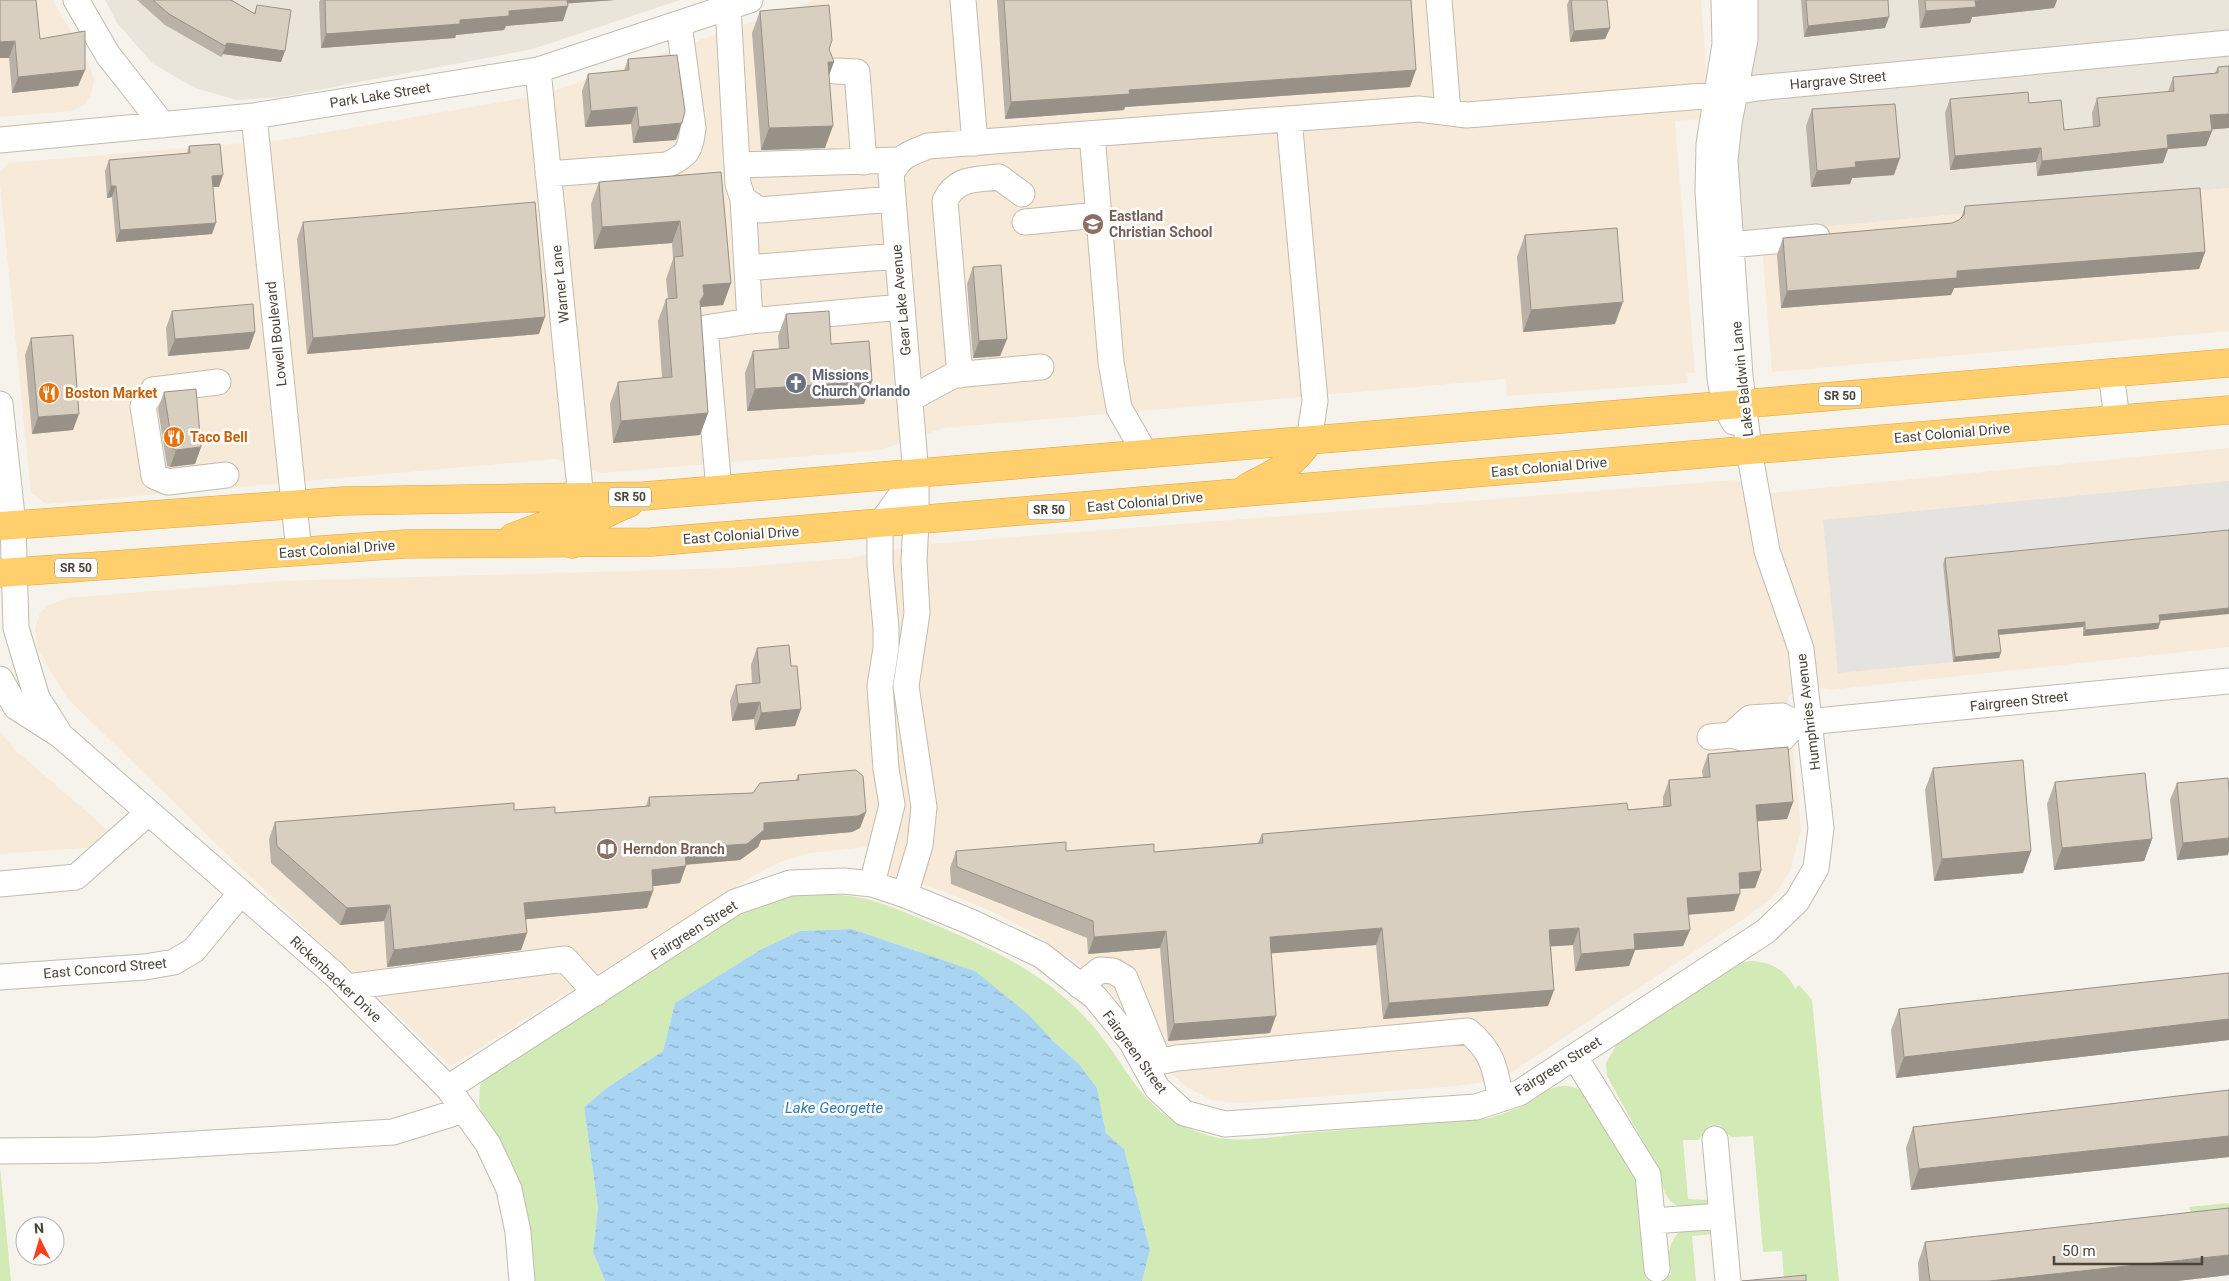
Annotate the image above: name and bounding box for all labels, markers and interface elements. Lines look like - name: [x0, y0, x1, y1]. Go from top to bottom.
- street label: Hargrave Street: [1789, 68, 1887, 92]
- street label: Park Lake Street: [329, 79, 432, 111]
- place label: Eastland Christian School: [1109, 208, 1213, 240]
- school or university icon: Eastland Christian School: [1081, 212, 1105, 236]
- street label: Warner Lane: [548, 244, 572, 324]
- street label: Gear Lake Avenue: [888, 244, 914, 356]
- street label: Lowell Boulevard: [263, 281, 289, 387]
- street label: Lake Baldwin Lane: [1728, 320, 1756, 438]
- place label: Missions Church Orlando: [812, 367, 910, 399]
- church icon: Missions Church Orlando: [784, 371, 808, 395]
- restaurant icon: Boston Market: [37, 381, 61, 405]
- place label: Boston Market: [65, 385, 158, 401]
- road number: SR 50: [1819, 386, 1861, 406]
- street label: East Colonial Drive: [1893, 420, 2011, 446]
- restaurant icon: Taco Bell: [162, 425, 186, 449]
- place label: Taco Bell: [190, 429, 248, 445]
- street label: East Colonial Drive: [1490, 454, 1608, 480]
- road number: SR 50: [609, 488, 651, 507]
- street label: East Colonial Drive: [1086, 489, 1204, 515]
- road number: SR 50: [1028, 500, 1070, 520]
- street label: East Colonial Drive: [682, 523, 800, 547]
- street label: East Colonial Drive: [278, 537, 396, 561]
- road number: SR 50: [55, 558, 97, 578]
- street label: Humphries Avenue: [1793, 653, 1823, 771]
- street label: Fairgreen Street: [1969, 688, 2069, 714]
- library icon: Herndon Branch: [595, 837, 619, 861]
- place label: Herndon Branch: [623, 841, 725, 857]
- street label: Fairgreen Street: [648, 897, 740, 963]
- street label: Rickenbacker Drive: [287, 933, 385, 1025]
- street label: East Concord Street: [43, 955, 168, 981]
- street label: Fairgreen Street: [1100, 1007, 1171, 1097]
- street label: Fairgreen Street: [1512, 1033, 1604, 1099]
- water label: Lake Georgette: [785, 1099, 883, 1117]
- north arrow: [15, 1216, 65, 1266]
- text: N: [33, 1220, 44, 1236]
- scale bar: [2054, 1234, 2202, 1266]
- text: 50 m: [2062, 1242, 2096, 1260]

